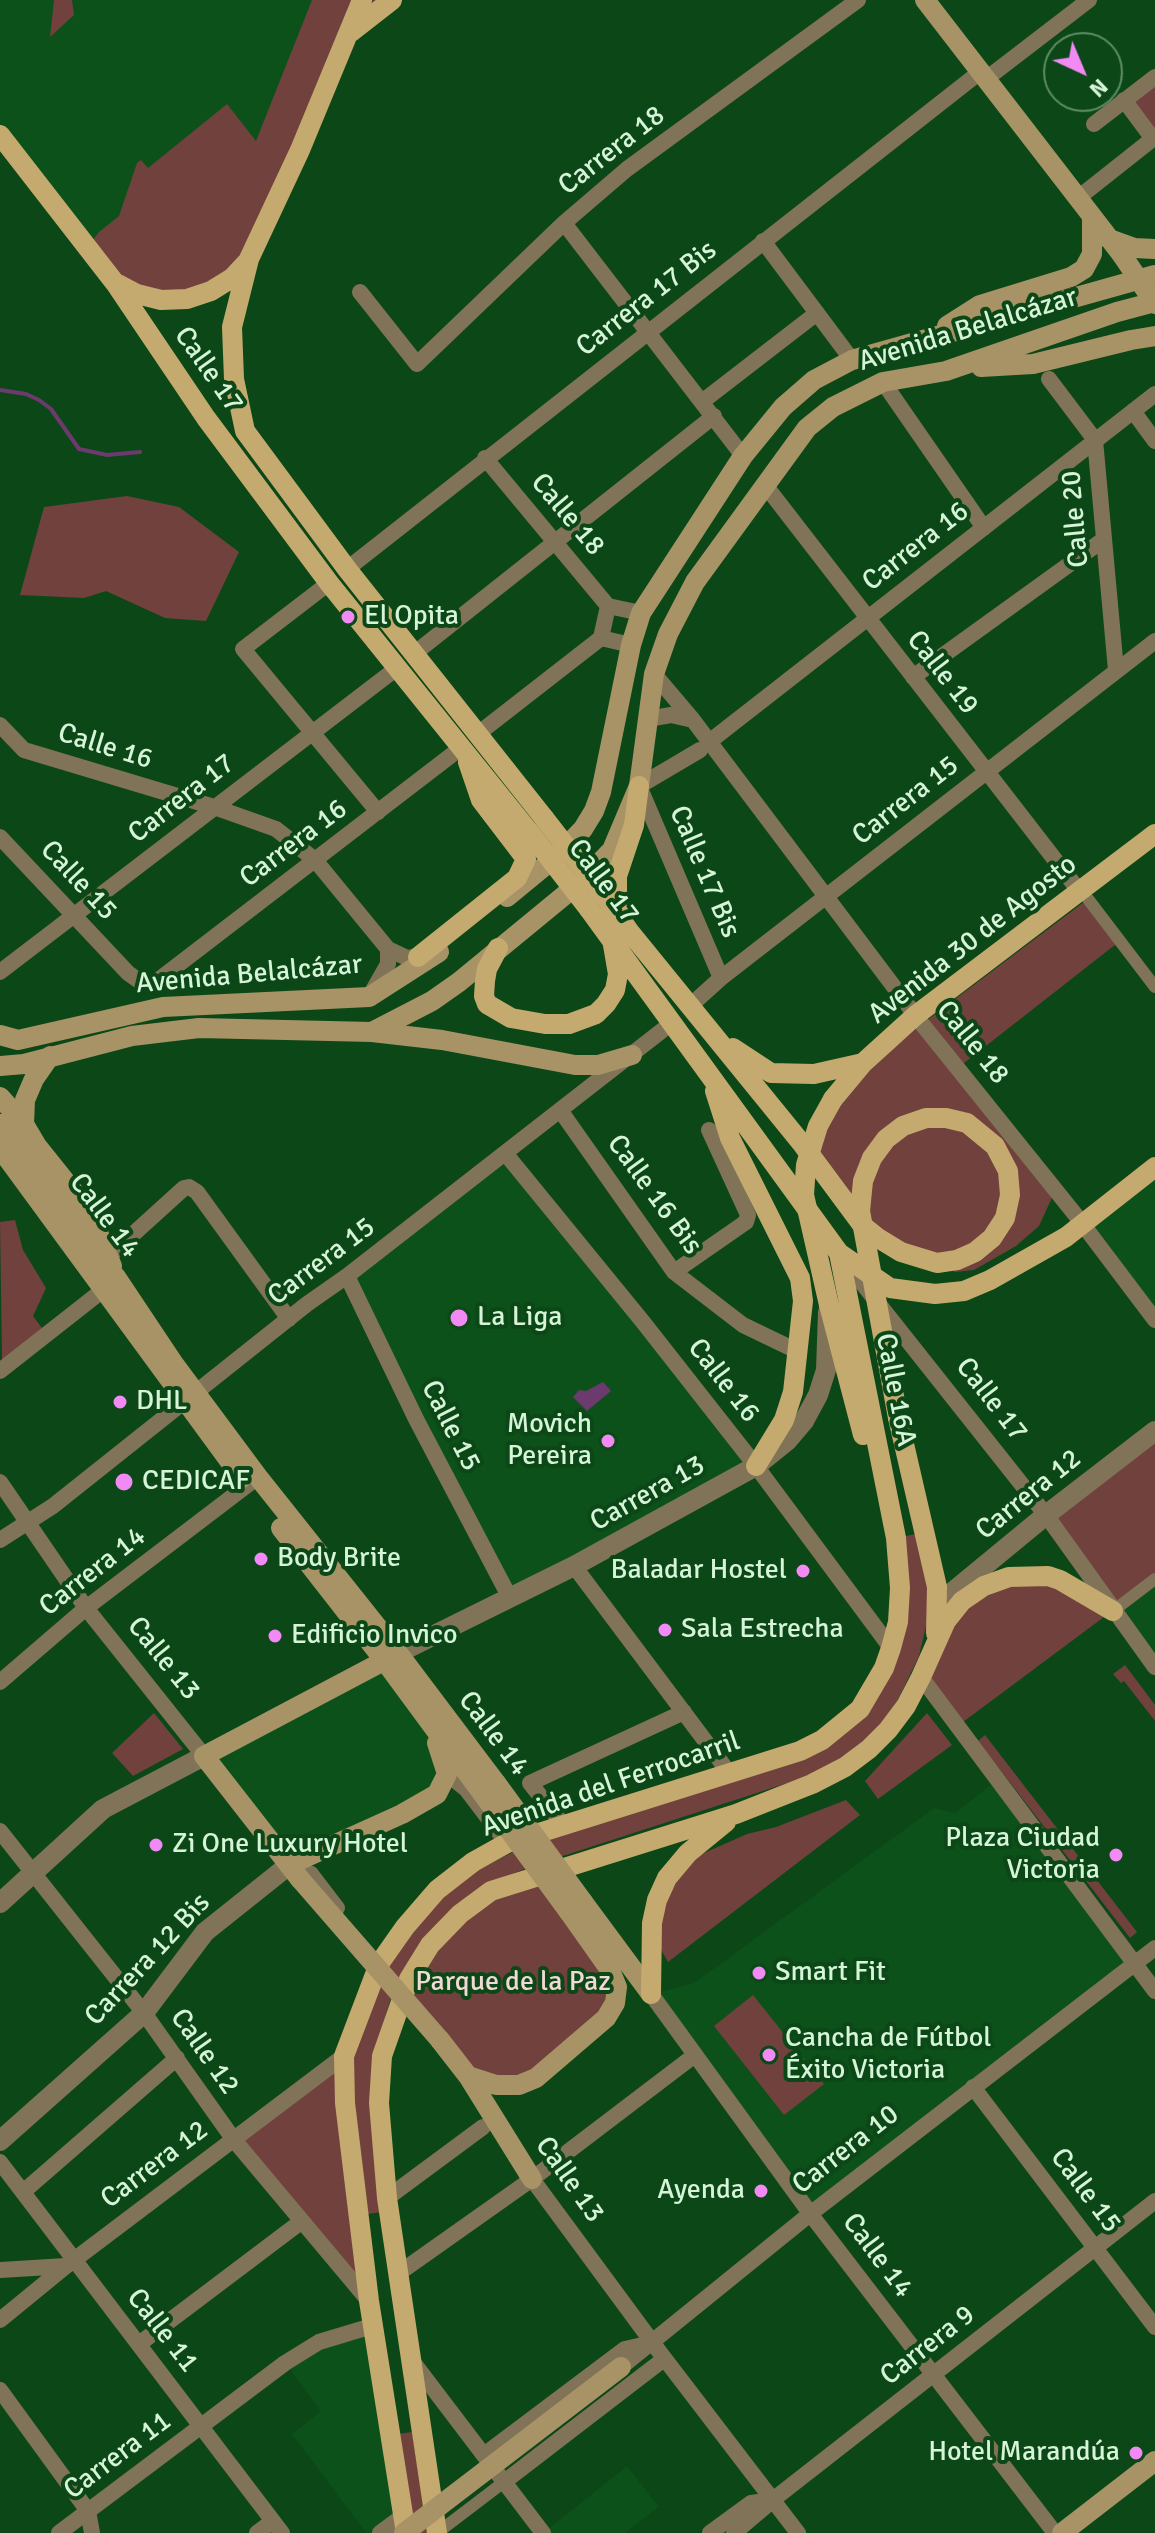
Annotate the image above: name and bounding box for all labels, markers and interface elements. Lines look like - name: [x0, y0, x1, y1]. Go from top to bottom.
- north arrow: [1043, 32, 1123, 112]
- text: N: [1084, 73, 1114, 103]
- street label: Carrera 18: [552, 99, 672, 203]
- street label: Carrera 17 Bis: [570, 234, 724, 364]
- street label: Avenida Belalcázar: [855, 281, 1081, 379]
- street label: Calle 17: [166, 321, 250, 419]
- street label: Calle 18: [523, 467, 611, 563]
- street label: Calle 20: [1055, 469, 1097, 569]
- street label: Carrera 16: [856, 495, 976, 599]
- place label: El Opita: [364, 600, 459, 634]
- marker: El Opita: [339, 608, 357, 626]
- street label: Calle 19: [899, 624, 985, 722]
- street label: Calle 16: [54, 717, 156, 777]
- street label: Carrera 17: [122, 747, 242, 851]
- street label: Carrera 15: [846, 749, 966, 853]
- street label: Carrera 16: [234, 793, 354, 895]
- street label: Calle 17 Bis: [661, 801, 747, 943]
- street label: Calle 17: [560, 833, 646, 931]
- street label: Calle 15: [33, 834, 123, 928]
- street label: Avenida 30 de Agosto: [862, 848, 1084, 1032]
- street label: Avenida Belalcázar: [135, 948, 363, 1002]
- street label: Calle 18: [928, 995, 1016, 1091]
- street label: Calle 16 Bis: [599, 1128, 709, 1262]
- street label: Calle 14: [61, 1167, 147, 1265]
- street label: Carrera 15: [262, 1211, 382, 1313]
- place label: La Liga: [477, 1301, 562, 1335]
- marker: La Liga: [448, 1307, 470, 1329]
- street label: Calle 16A: [868, 1331, 922, 1449]
- street label: Calle 16: [680, 1332, 766, 1430]
- street label: Calle 17: [948, 1351, 1034, 1449]
- street label: Calle 15: [413, 1375, 487, 1477]
- place label: DHL: [136, 1385, 187, 1419]
- marker: DHL: [111, 1393, 129, 1411]
- place label: Movich Pereira: [507, 1408, 592, 1474]
- marker: Movich Pereira: [599, 1432, 617, 1450]
- street label: Carrera 12: [970, 1442, 1088, 1548]
- street label: Carrera 13: [585, 1449, 711, 1539]
- place label: CEDICAF: [142, 1465, 250, 1499]
- marker: CEDICAF: [113, 1471, 135, 1493]
- street label: Carrera 14: [33, 1520, 153, 1624]
- place label: Body Brite: [277, 1542, 401, 1576]
- marker: Body Brite: [252, 1550, 270, 1568]
- place label: Baladar Hostel: [611, 1554, 787, 1588]
- marker: Baladar Hostel: [794, 1562, 812, 1580]
- street label: Calle 13: [119, 1611, 207, 1707]
- place label: Sala Estrecha: [681, 1613, 844, 1647]
- place label: Edificio Invico: [291, 1619, 457, 1653]
- marker: Sala Estrecha: [656, 1621, 674, 1639]
- marker: Edificio Invico: [266, 1627, 284, 1645]
- street label: Calle 14: [450, 1685, 536, 1783]
- street label: Avenida del Ferrocarril: [477, 1725, 745, 1845]
- place label: Plaza Ciudad Victoria: [945, 1822, 1100, 1888]
- place label: Zi One Luxury Hotel: [172, 1828, 408, 1862]
- marker: Zi One Luxury Hotel: [147, 1836, 165, 1854]
- marker: Plaza Ciudad Victoria: [1107, 1846, 1125, 1864]
- street label: Carrera 12 Bis: [78, 1887, 218, 2033]
- place label: Smart Fit: [775, 1956, 886, 1990]
- marker: Smart Fit: [750, 1964, 768, 1982]
- park label: Parque de la Paz: [415, 1966, 611, 2000]
- street label: Calle 12: [162, 2003, 246, 2101]
- place label: Cancha de Fútbol Éxito Victoria: [785, 2022, 992, 2088]
- marker: Cancha de Fútbol Éxito Victoria: [760, 2046, 778, 2064]
- street label: Carrera 10: [786, 2098, 906, 2202]
- street label: Carrera 12: [95, 2114, 215, 2216]
- street label: Calle 13: [527, 2131, 611, 2229]
- street label: Calle 15: [1042, 2142, 1128, 2240]
- place label: Ayenda: [657, 2174, 745, 2208]
- marker: Ayenda: [752, 2182, 770, 2200]
- street label: Calle 14: [834, 2207, 920, 2305]
- street label: Calle 11: [119, 2282, 205, 2380]
- street label: Carrera 9: [874, 2299, 982, 2393]
- street label: Carrera 11: [58, 2405, 178, 2507]
- place label: Hotel Marandúa: [928, 2436, 1120, 2470]
- marker: Hotel Marandúa: [1127, 2444, 1145, 2462]

